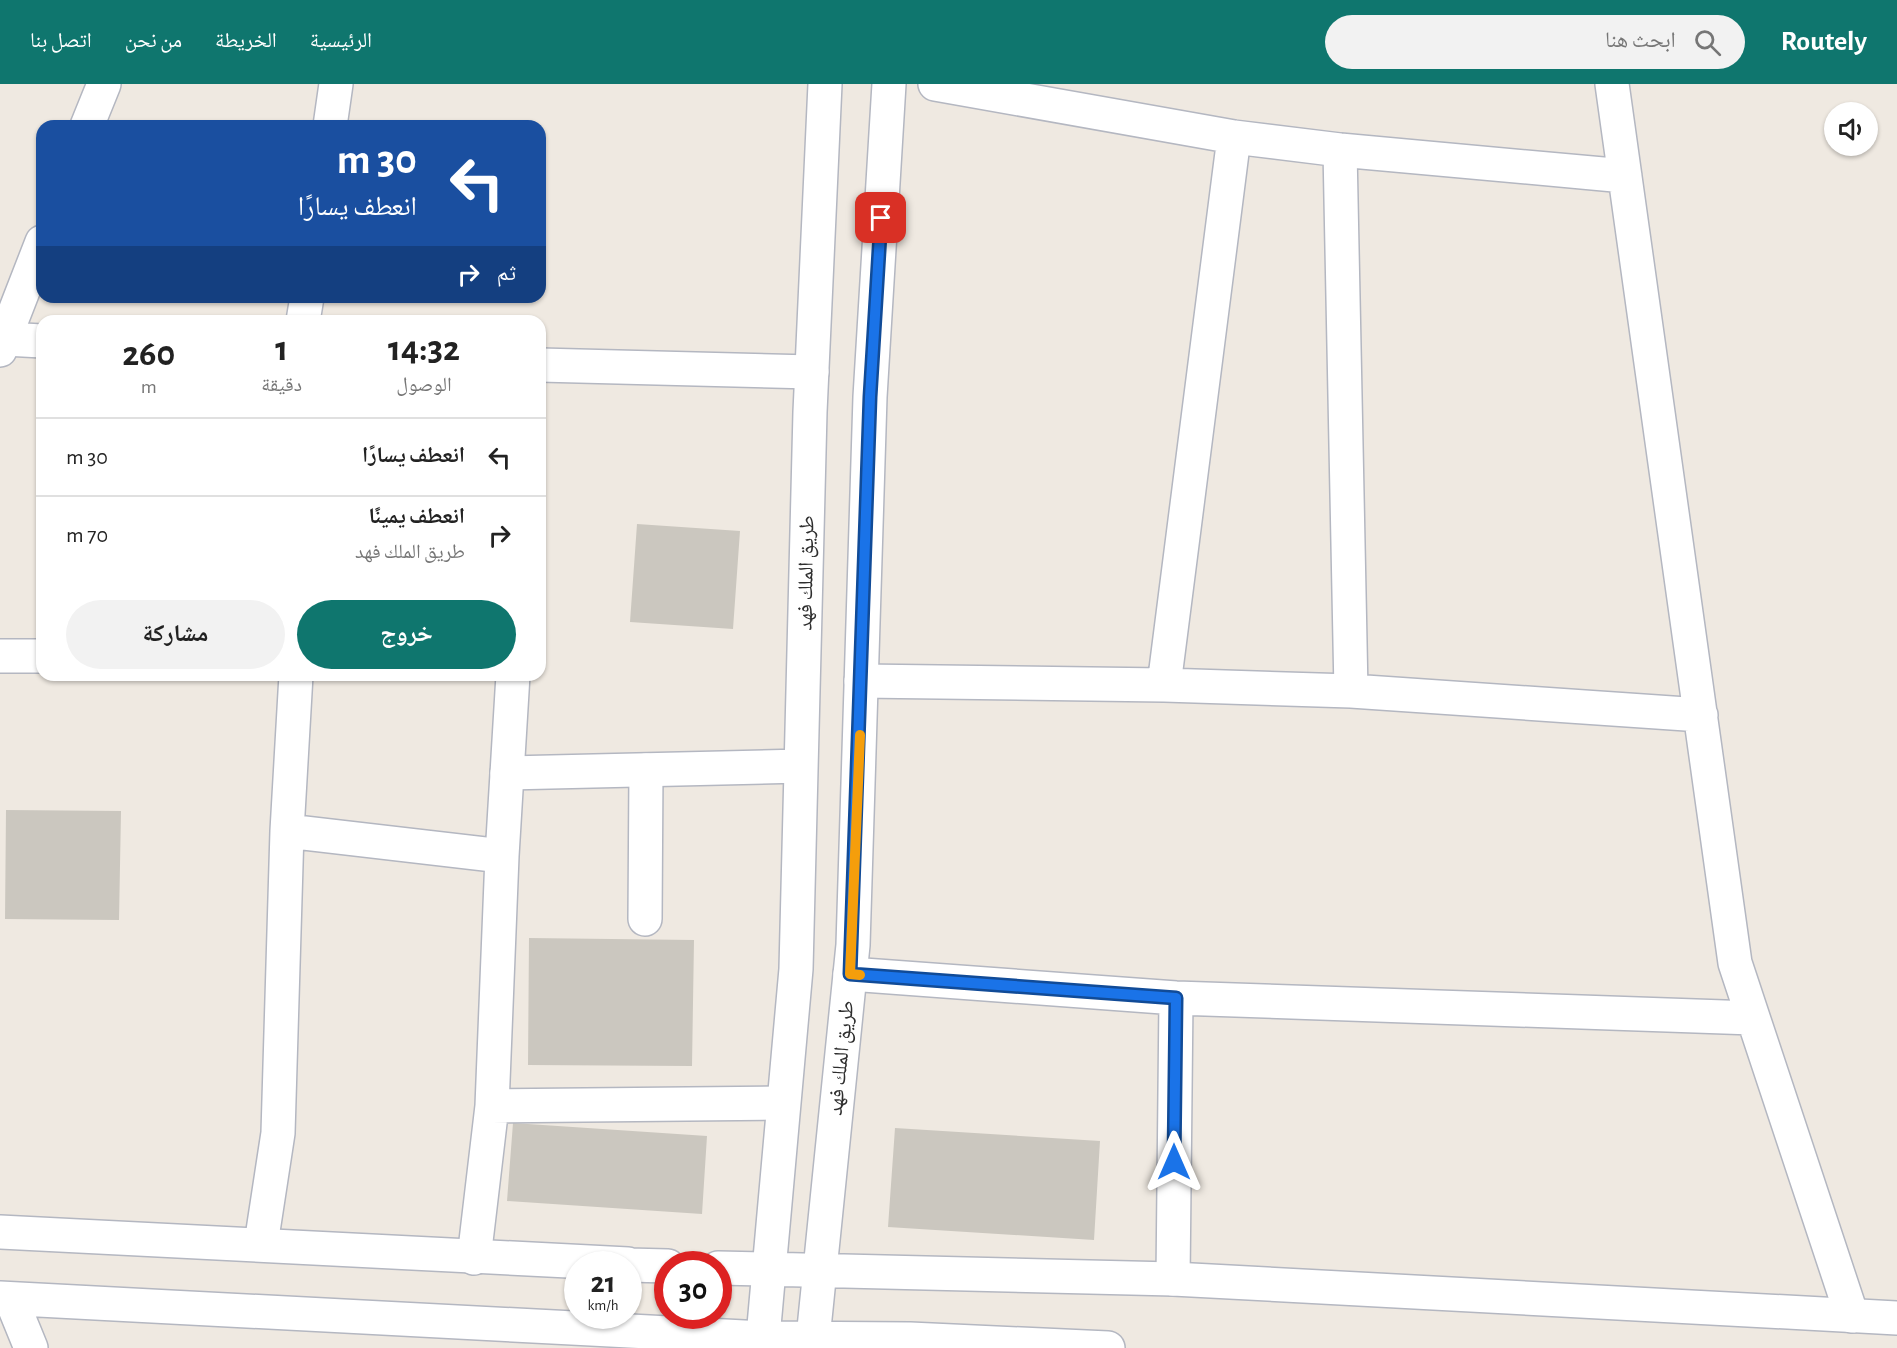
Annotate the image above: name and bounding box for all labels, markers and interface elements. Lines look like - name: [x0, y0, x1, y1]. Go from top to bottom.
- search box: [1325, 15, 1745, 69]
- icon: search: [1691, 26, 1724, 59]
- text: Routely: [1781, 28, 1867, 56]
- text: ابحث هنا: [1605, 29, 1676, 51]
- text: اتصل بنا: [30, 30, 92, 51]
- text: من نحن: [125, 30, 182, 51]
- text: الخريطة: [215, 30, 277, 51]
- text: الرئيسية: [310, 30, 372, 51]
- map controls: [1824, 102, 1878, 156]
- button: sound: [1824, 102, 1878, 156]
- text: 30 m: [337, 139, 417, 181]
- icon: left: [438, 144, 516, 222]
- pin: [855, 192, 906, 243]
- text: انعطف يسارًا: [298, 193, 417, 220]
- icon: arrive: [864, 201, 897, 234]
- icon: right: [452, 258, 485, 291]
- text: ثم: [497, 262, 516, 284]
- text: 1: [275, 331, 288, 367]
- text: 14:32: [388, 331, 460, 367]
- text: 260: [122, 336, 175, 372]
- text: دقيقة: [261, 375, 302, 395]
- text: الوصول: [396, 375, 452, 395]
- text: m: [141, 377, 157, 397]
- icon: left: [483, 441, 516, 474]
- text: انعطف يسارًا: [362, 444, 465, 466]
- text: 30 m: [66, 446, 108, 468]
- text: انعطف يمينًا: [368, 505, 465, 527]
- street label: طريق الملك فهد: [794, 515, 820, 631]
- icon: right: [483, 519, 516, 552]
- text: 70 m: [66, 524, 108, 546]
- text: طريق الملك فهد: [355, 542, 465, 562]
- button: مشاركة: [66, 600, 285, 669]
- button: خروج: [297, 600, 516, 669]
- street label: طريق الملك فهد: [825, 999, 859, 1117]
- position arrow: [1142, 1130, 1206, 1194]
- speed limit sign: 30: [654, 1251, 732, 1329]
- text: 21: [591, 1268, 615, 1298]
- text: km/h: [588, 1298, 618, 1313]

